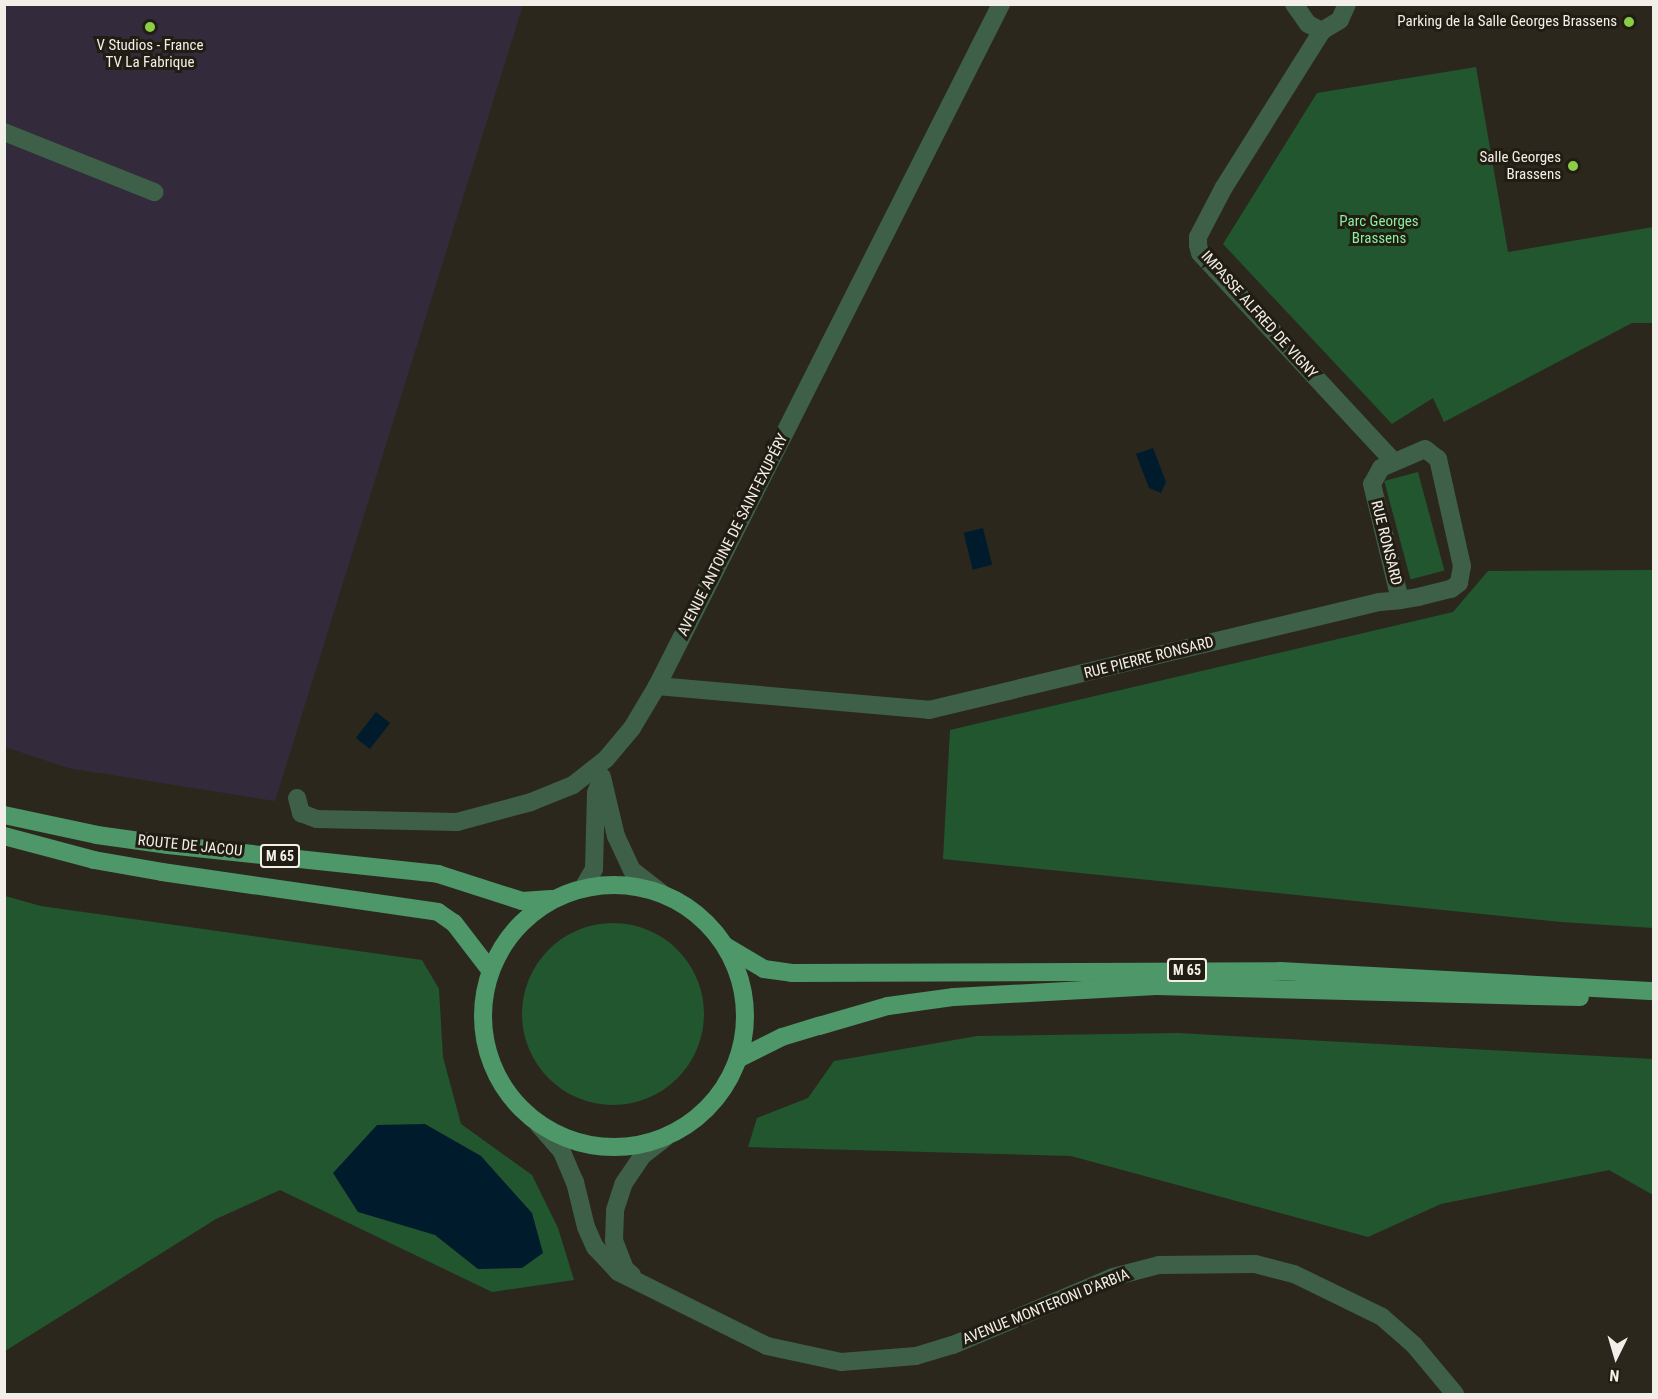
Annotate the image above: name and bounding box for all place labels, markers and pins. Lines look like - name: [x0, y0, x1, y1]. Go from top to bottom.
- place label: Parking de la Salle Georges Brassens: [1397, 13, 1617, 31]
- marker: Parking de la Salle Georges Brassens: [1622, 15, 1636, 29]
- marker: V Studios - France TV La Fabrique: [143, 20, 157, 34]
- place label: V Studios - France TV La Fabrique: [97, 36, 203, 71]
- place label: Salle Georges Brassens: [1480, 148, 1561, 183]
- marker: Salle Georges Brassens: [1566, 159, 1580, 173]

